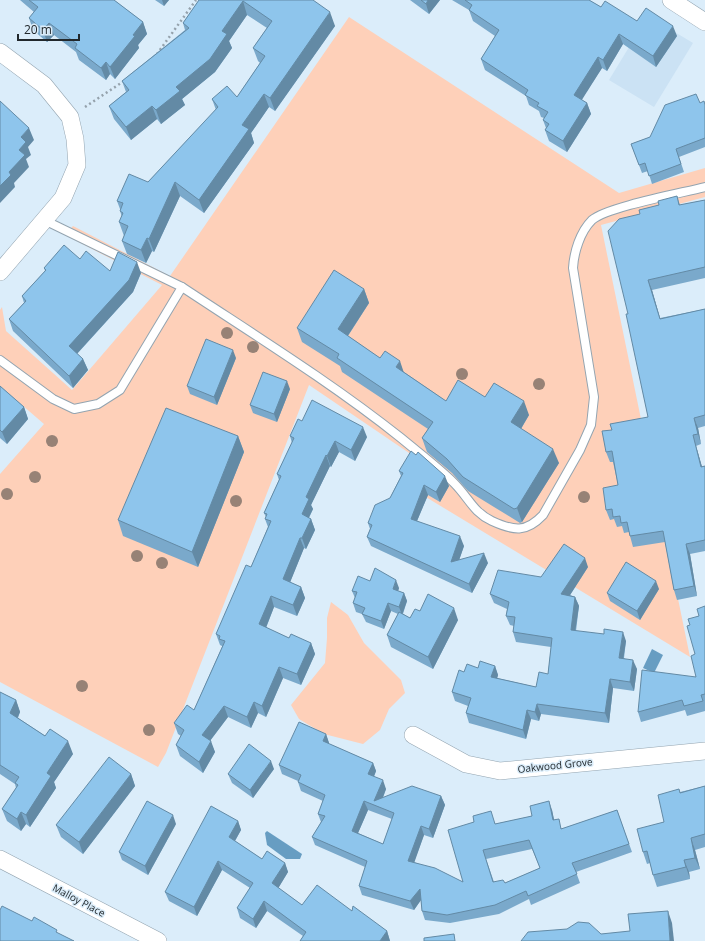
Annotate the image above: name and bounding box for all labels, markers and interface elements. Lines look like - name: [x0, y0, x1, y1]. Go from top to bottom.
- scale bar: [18, 16, 79, 42]
- text: 20 m: [24, 21, 52, 38]
- street label: Oakwood Grove: [517, 754, 593, 776]
- street label: Malloy Place: [50, 880, 108, 920]

